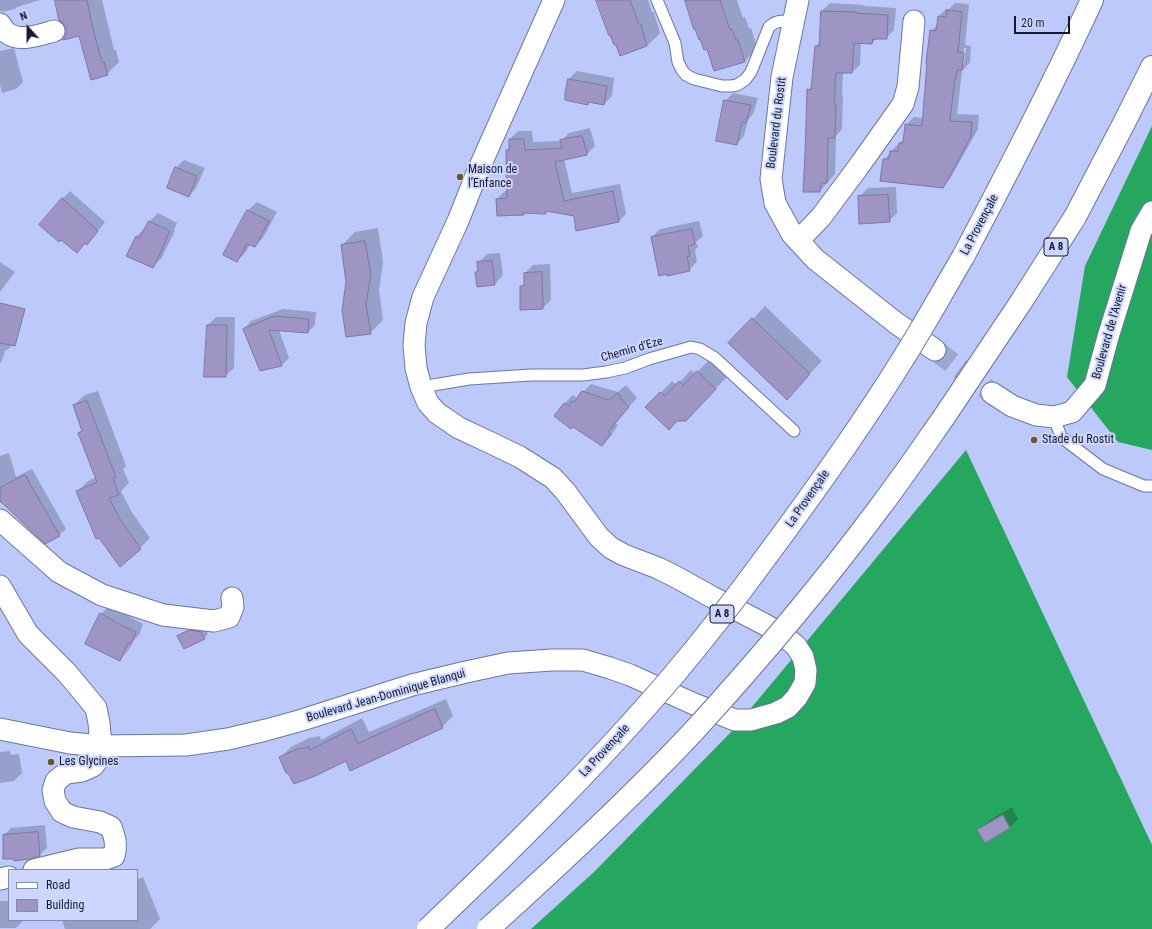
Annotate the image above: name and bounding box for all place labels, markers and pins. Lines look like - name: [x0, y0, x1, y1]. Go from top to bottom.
- place label: Maison de l’Enfance: [468, 163, 517, 191]
- marker: Maison de l’Enfance: [455, 172, 465, 182]
- place label: Stade du Rostit: [1042, 433, 1114, 447]
- marker: Stade du Rostit: [1029, 435, 1039, 445]
- place label: Les Glycines: [59, 755, 119, 769]
- marker: Les Glycines: [46, 757, 56, 767]

